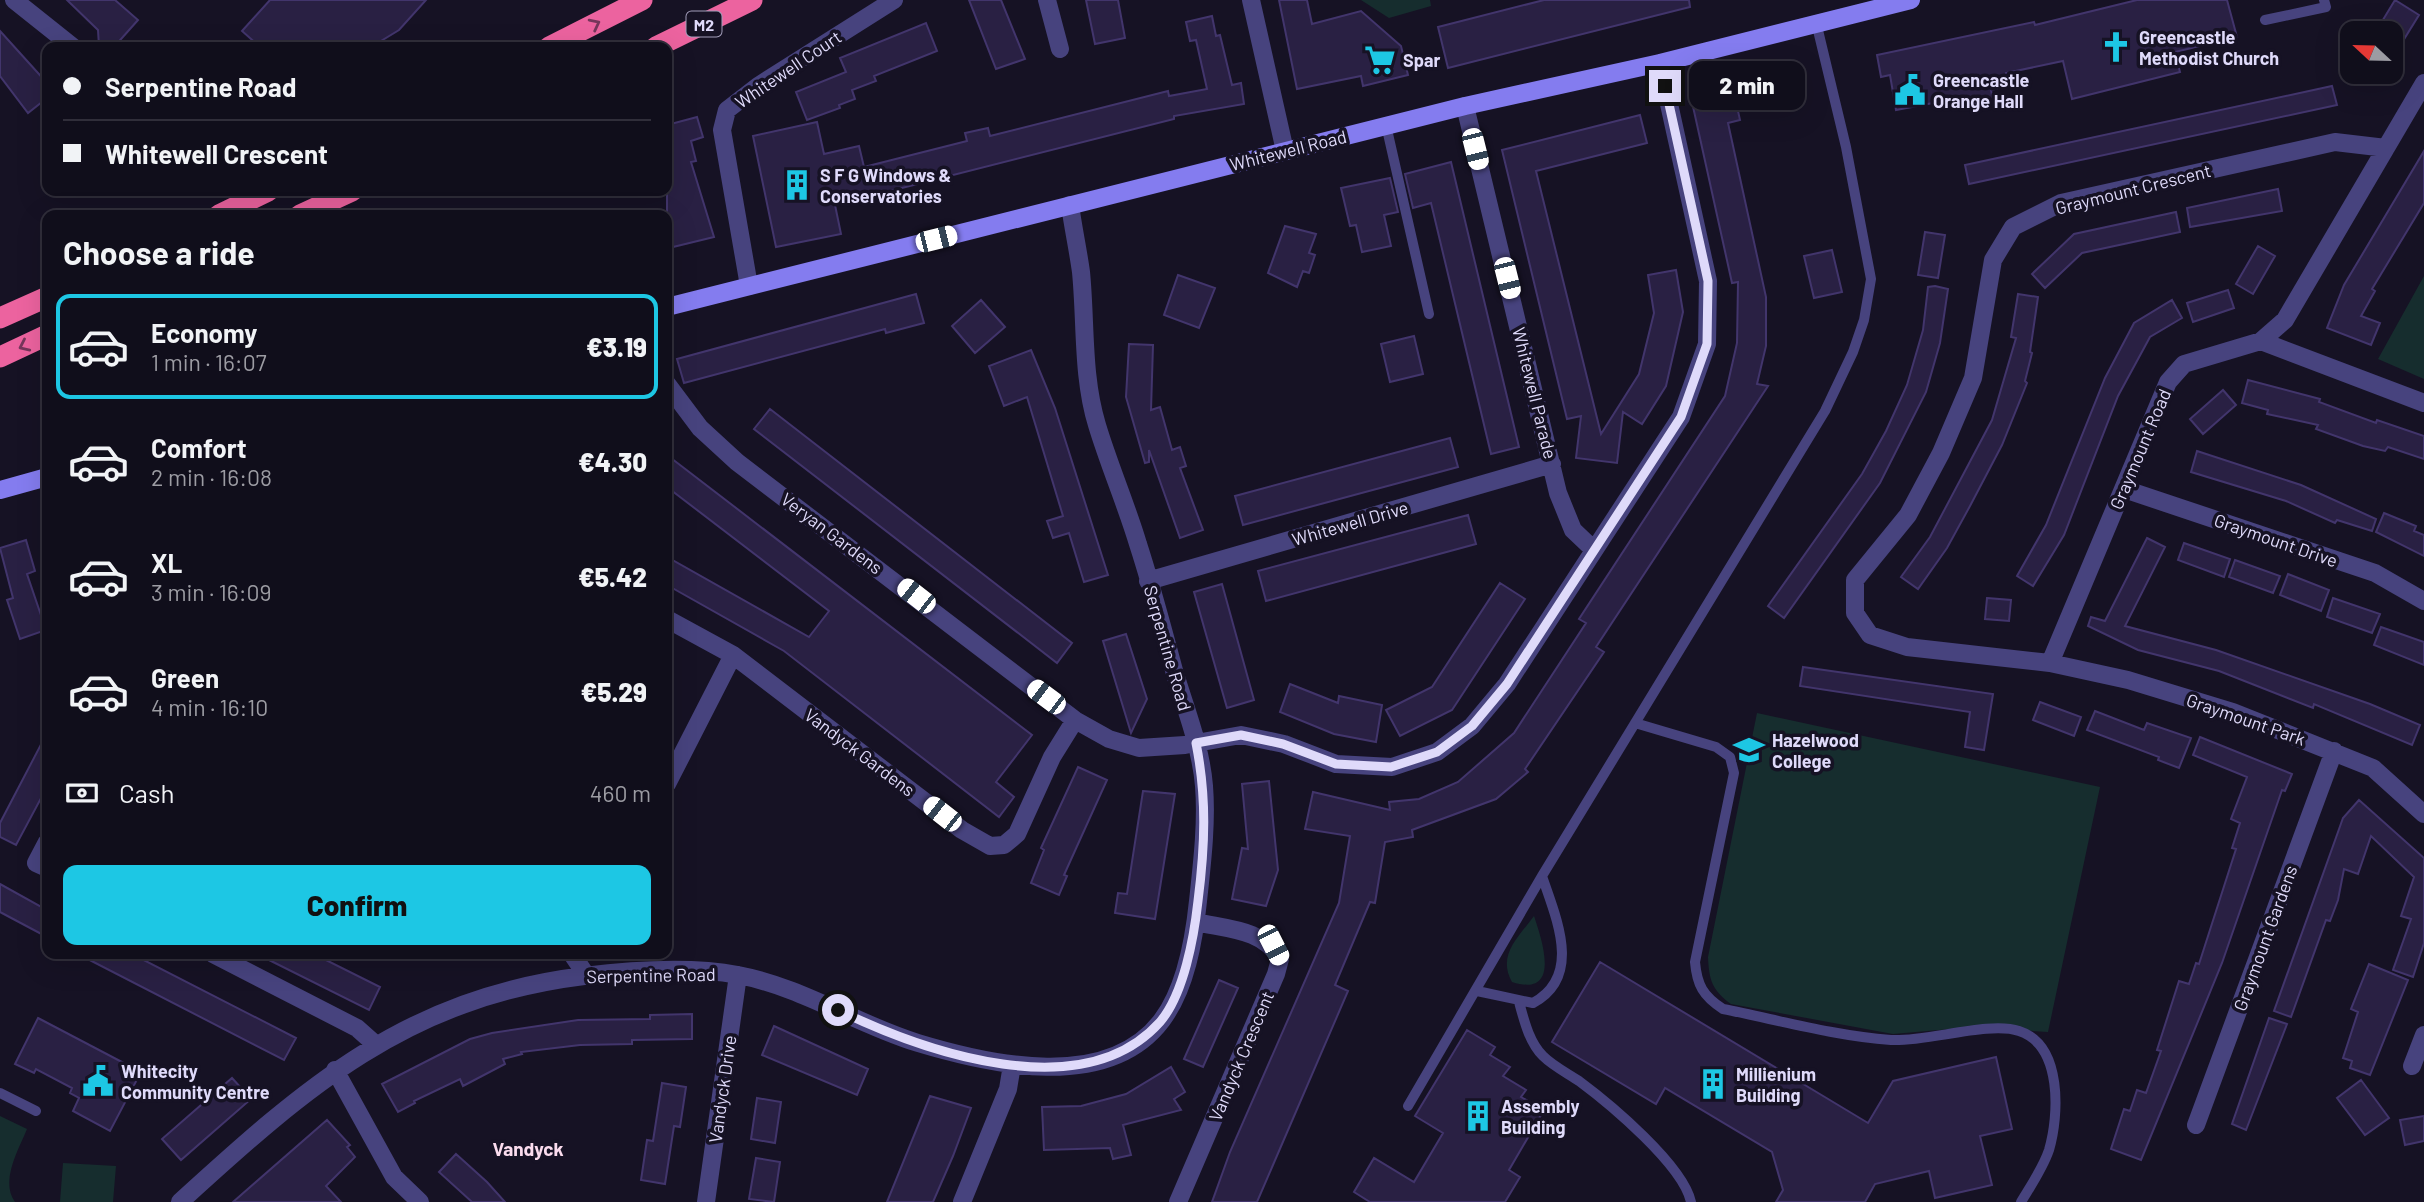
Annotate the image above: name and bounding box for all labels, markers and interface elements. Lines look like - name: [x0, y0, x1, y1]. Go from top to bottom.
- road number: M2: [686, 12, 722, 36]
- one-way arrow: [588, 18, 601, 32]
- north arrow: [2340, 21, 2403, 84]
- map controls: [2340, 21, 2403, 84]
- street label: Whitewell Court: [731, 25, 845, 113]
- place label: Greencastle Methodist Church: [2139, 26, 2279, 69]
- church icon: Greencastle Methodist Church: [2099, 30, 2133, 64]
- supermarket icon: Spar: [1363, 43, 1397, 77]
- place label: Spar: [1403, 49, 1440, 71]
- callout: 2 min: [1690, 62, 1805, 110]
- place label: Greencastle Orange Hall: [1933, 69, 2030, 112]
- route end: [1649, 70, 1681, 102]
- text: Serpentine Road: [105, 71, 297, 102]
- text: 2 min: [1719, 71, 1775, 99]
- public building icon: Greencastle Orange Hall: [1893, 73, 1927, 107]
- street label: Whitewell Road: [1227, 125, 1349, 175]
- car: [1460, 126, 1491, 172]
- text: Whitewell Crescent: [105, 138, 328, 169]
- street label: Graymount Crescent: [2053, 159, 2213, 219]
- place label: S F G Windows & Conservatories: [820, 164, 951, 207]
- building icon: S F G Windows & Conservatories: [780, 168, 814, 202]
- car: [914, 224, 959, 254]
- text: Choose a ride: [63, 233, 255, 271]
- car: [1492, 255, 1523, 301]
- icon: car: [67, 315, 130, 378]
- text: Economy: [151, 317, 257, 348]
- street label: Whitewell Parade: [1508, 325, 1562, 461]
- text: €3.19: [586, 331, 647, 362]
- one-way arrow: [19, 338, 31, 352]
- text: 1 min · 16:07: [151, 348, 267, 376]
- street label: Graymount Road: [2105, 385, 2175, 513]
- icon: car: [67, 430, 130, 493]
- text: Comfort: [151, 432, 247, 463]
- text: €4.30: [578, 446, 647, 477]
- text: 2 min · 16:08: [151, 463, 272, 491]
- street label: Veryan Gardens: [777, 488, 887, 578]
- street label: Whitewell Drive: [1289, 496, 1411, 550]
- street label: Graymount Drive: [2211, 509, 2341, 571]
- icon: car: [67, 545, 130, 608]
- text: XL: [151, 547, 182, 578]
- text: €5.42: [578, 561, 647, 592]
- car: [893, 575, 940, 617]
- text: 3 min · 16:09: [151, 578, 271, 606]
- street label: Serpentine Road: [1140, 583, 1196, 713]
- icon: car: [67, 660, 130, 723]
- text: Green: [151, 662, 219, 693]
- text: €5.29: [581, 676, 647, 707]
- car: [1023, 676, 1070, 718]
- street label: Graymount Park: [2184, 688, 2308, 750]
- text: 4 min · 16:10: [151, 693, 268, 721]
- street label: Vandyck Gardens: [800, 703, 920, 801]
- place label: Hazelwood College: [1772, 729, 1859, 772]
- school or university icon: Hazelwood College: [1732, 733, 1766, 767]
- icon: cash: [63, 774, 101, 812]
- text: Cash: [119, 777, 174, 808]
- text: 460 m: [590, 779, 651, 807]
- car: [919, 793, 966, 835]
- street label: Graymount Gardens: [2228, 862, 2302, 1014]
- button: Confirm: [63, 865, 651, 945]
- car: [1255, 922, 1292, 968]
- street label: Serpentine Road: [586, 963, 716, 987]
- street label: Vandyck Crescent: [1204, 988, 1278, 1124]
- route start: [822, 994, 854, 1026]
- street label: Vandyck Drive: [704, 1034, 740, 1144]
- place label: Whitecity Community Centre: [121, 1060, 270, 1103]
- place label: Millienium Building: [1736, 1063, 1816, 1106]
- public building icon: Whitecity Community Centre: [81, 1064, 115, 1098]
- building icon: Millienium Building: [1696, 1067, 1730, 1101]
- place label: Assembly Building: [1501, 1095, 1580, 1138]
- building icon: Assembly Building: [1461, 1099, 1495, 1133]
- district label: Vandyck: [492, 1137, 564, 1160]

